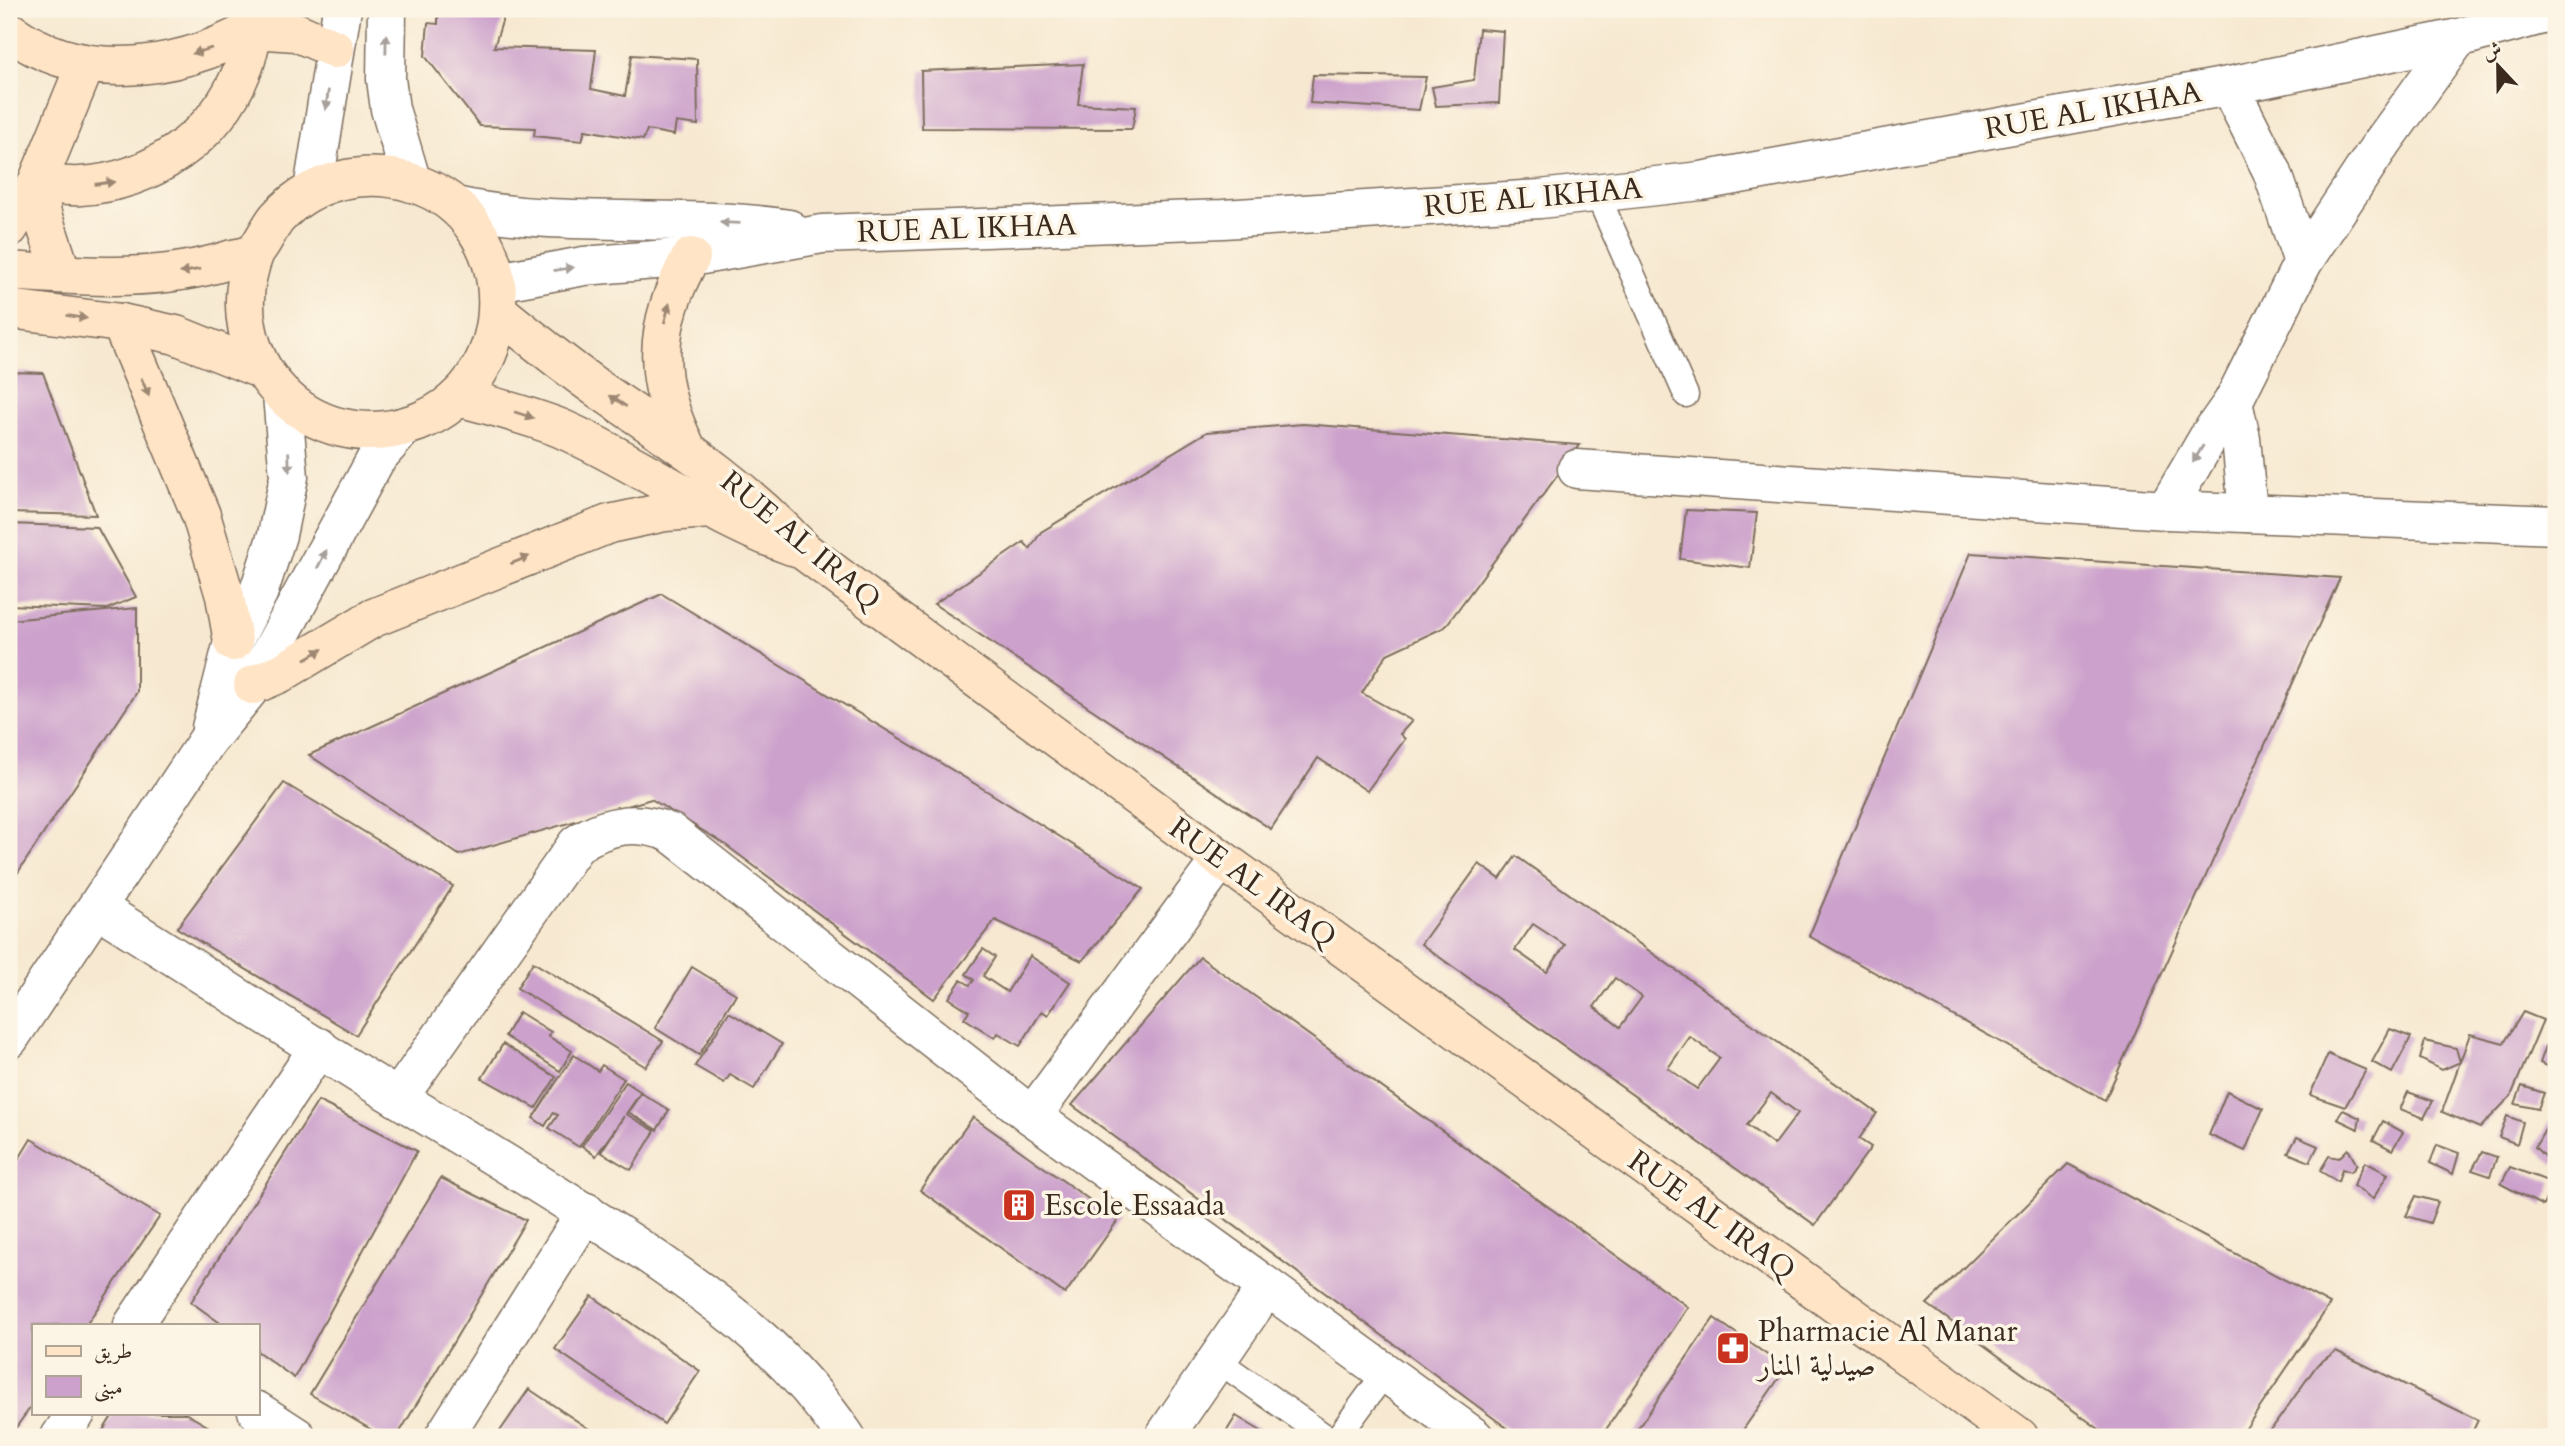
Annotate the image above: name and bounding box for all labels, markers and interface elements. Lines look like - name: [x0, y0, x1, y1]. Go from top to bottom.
- north arrow: [2464, 32, 2534, 102]
- one-way arrow: [380, 33, 392, 55]
- text: ش: [2478, 36, 2506, 67]
- one-way arrow: [191, 46, 212, 56]
- street label: RUE AL IKHAA: [1981, 71, 2205, 150]
- one-way arrow: [322, 89, 333, 111]
- street label: RUE AL IKHAA: [1422, 167, 1645, 227]
- one-way arrow: [94, 177, 116, 188]
- street label: RUE AL IKHAA: [857, 204, 1078, 253]
- one-way arrow: [719, 217, 741, 228]
- one-way arrow: [554, 263, 576, 274]
- one-way arrow: [179, 266, 201, 277]
- one-way arrow: [662, 302, 672, 323]
- one-way arrow: [66, 311, 88, 322]
- one-way arrow: [139, 377, 151, 397]
- one-way arrow: [608, 395, 627, 408]
- one-way arrow: [513, 411, 534, 421]
- one-way arrow: [2191, 445, 2204, 464]
- one-way arrow: [283, 452, 294, 474]
- street label: RUE AL IRAQ: [712, 461, 890, 620]
- one-way arrow: [316, 549, 327, 569]
- one-way arrow: [510, 554, 531, 565]
- one-way arrow: [304, 648, 324, 660]
- street label: RUE AL IRAQ: [1161, 808, 1345, 957]
- street label: RUE AL IRAQ: [1620, 1141, 1804, 1290]
- place label: Escole Essaada: [1044, 1185, 1225, 1226]
- building icon: Escole Essaada: [1000, 1186, 1038, 1224]
- place label: Pharmacie Al Manar صيدلية المنار: [1755, 1311, 2018, 1386]
- legend: [32, 1324, 259, 1414]
- pharmacy icon: Pharmacie Al Manar صيدلية المنار: [1714, 1329, 1752, 1367]
- text: طريق: [94, 1337, 132, 1366]
- text: مبنى: [94, 1373, 123, 1402]

